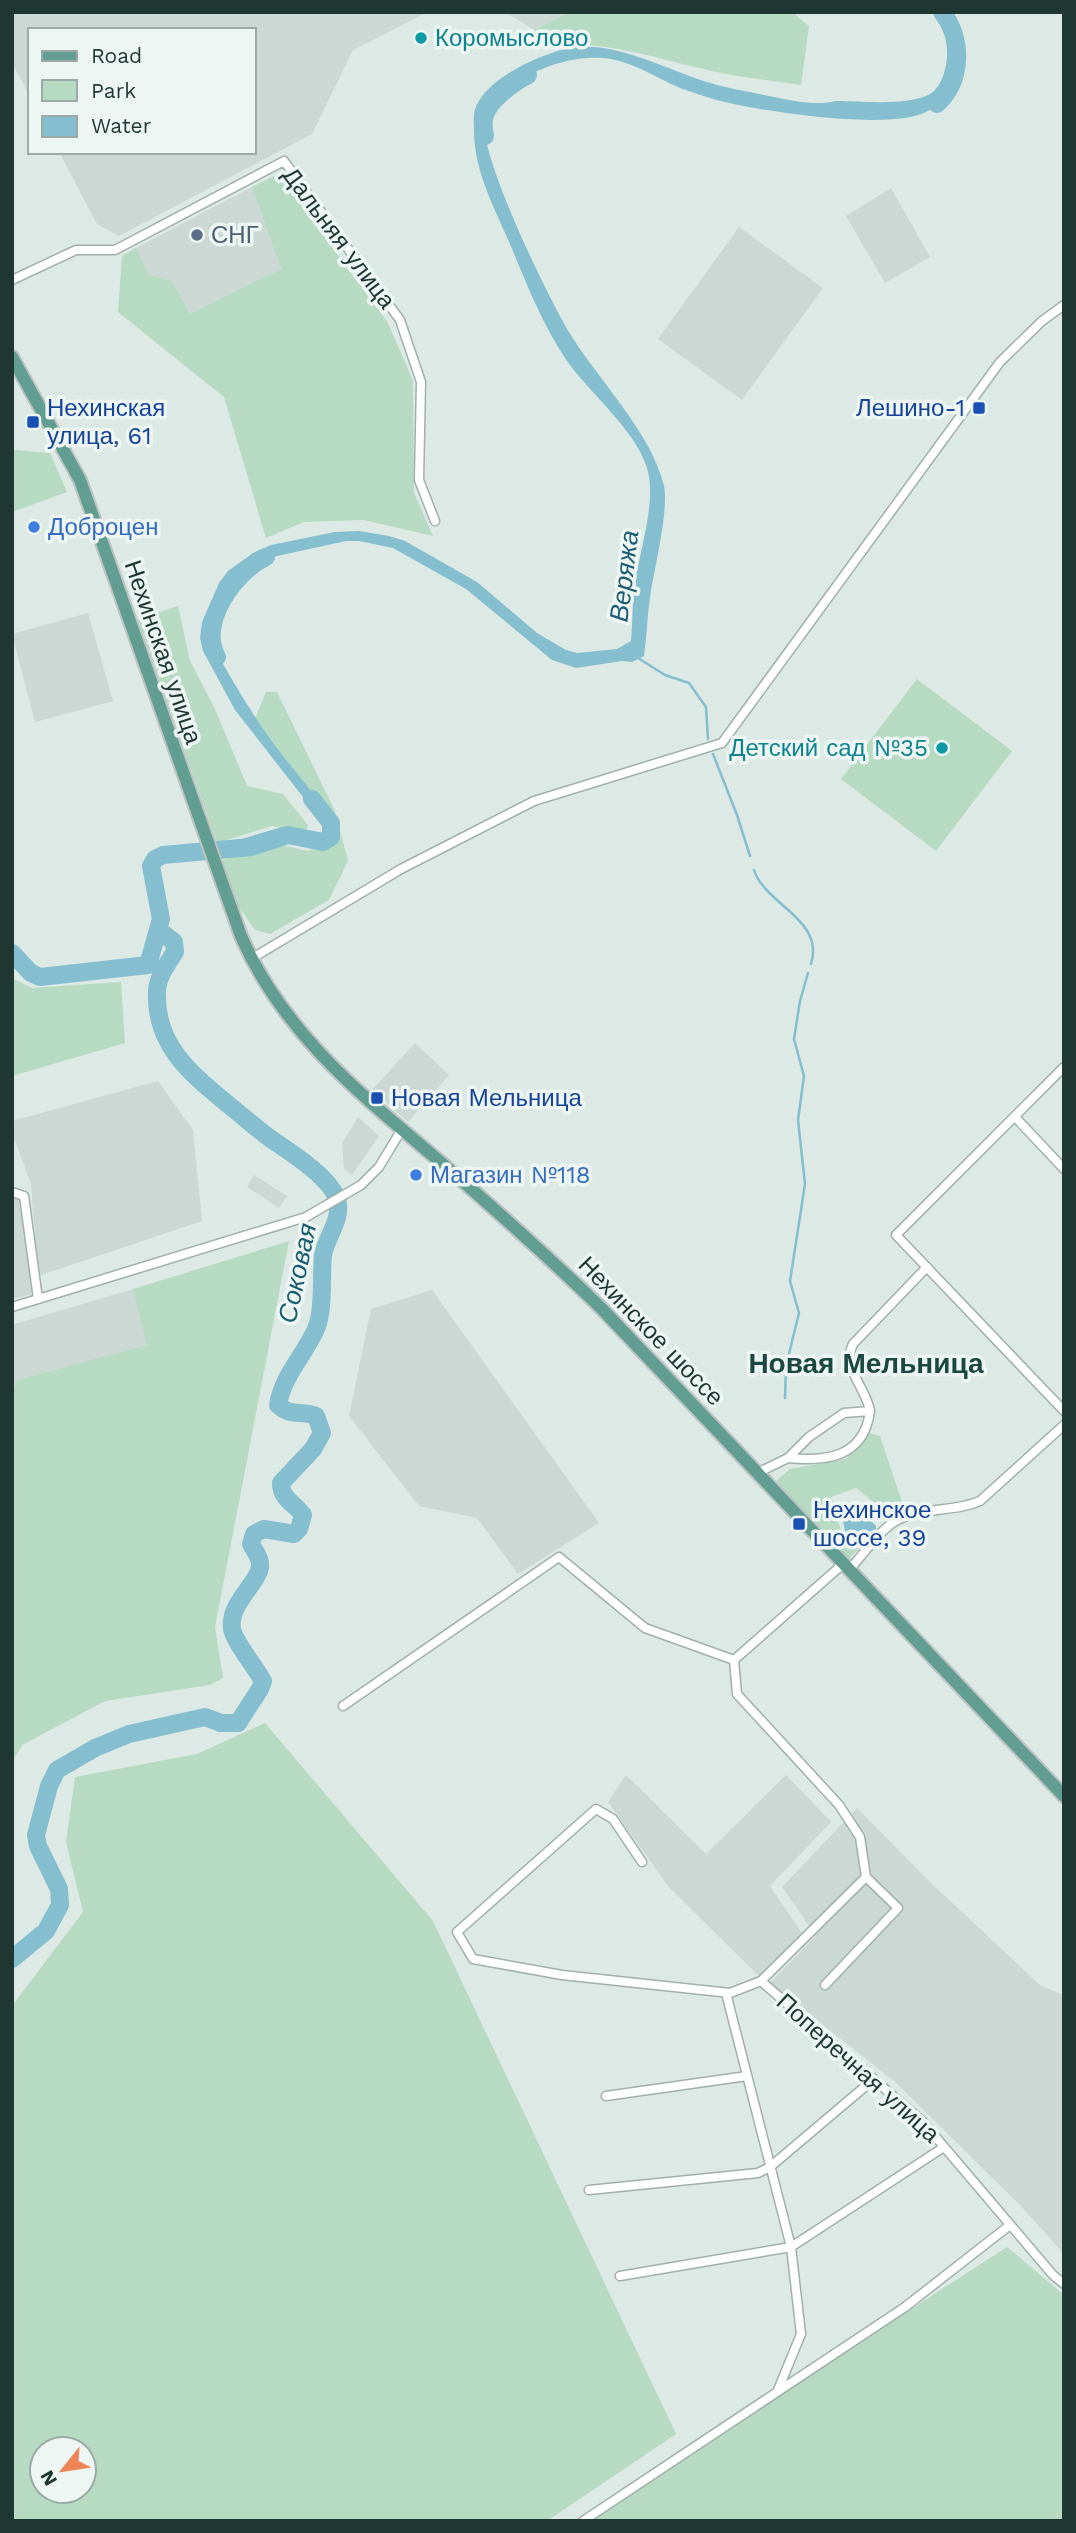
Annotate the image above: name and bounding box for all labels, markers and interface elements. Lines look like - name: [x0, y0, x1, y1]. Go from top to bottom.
- place label: Коромыслово: [435, 24, 588, 52]
- legend: [28, 28, 256, 154]
- marker: Коромыслово: [413, 30, 429, 46]
- text: Road: [91, 43, 142, 68]
- text: Park: [91, 78, 136, 103]
- text: Water: [91, 113, 152, 138]
- street label: Дальняя улица: [277, 162, 402, 315]
- place label: СНГ: [211, 221, 259, 249]
- marker: СНГ: [189, 227, 205, 243]
- place label: Нехинская улица, 61: [47, 394, 165, 450]
- place label: Лешино-1: [856, 394, 965, 422]
- marker: Лешино-1: [971, 400, 987, 416]
- marker: Нехинская улица, 61: [25, 414, 41, 430]
- place label: Доброцен: [48, 513, 158, 541]
- marker: Доброцен: [26, 519, 42, 535]
- water label: Веряжа: [603, 528, 645, 624]
- street label: Нехинская улица: [118, 557, 208, 748]
- place label: Детский сад №35: [729, 734, 928, 762]
- marker: Детский сад №35: [934, 740, 950, 756]
- place label: Новая Мельница: [391, 1084, 582, 1112]
- marker: Новая Мельница: [369, 1090, 385, 1106]
- place label: Магазин №118: [430, 1161, 591, 1189]
- marker: Магазин №118: [408, 1167, 424, 1183]
- water label: Соковая: [272, 1220, 322, 1326]
- street label: Нехинское шоссе: [573, 1251, 729, 1411]
- district label: Новая Мельница: [748, 1347, 984, 1380]
- place label: Нехинское шоссе, 39: [813, 1496, 931, 1552]
- marker: Нехинское шоссе, 39: [791, 1516, 807, 1532]
- street label: Поперечная улица: [771, 1988, 946, 2149]
- north arrow: [28, 2435, 98, 2505]
- text: N: [35, 2466, 62, 2490]

